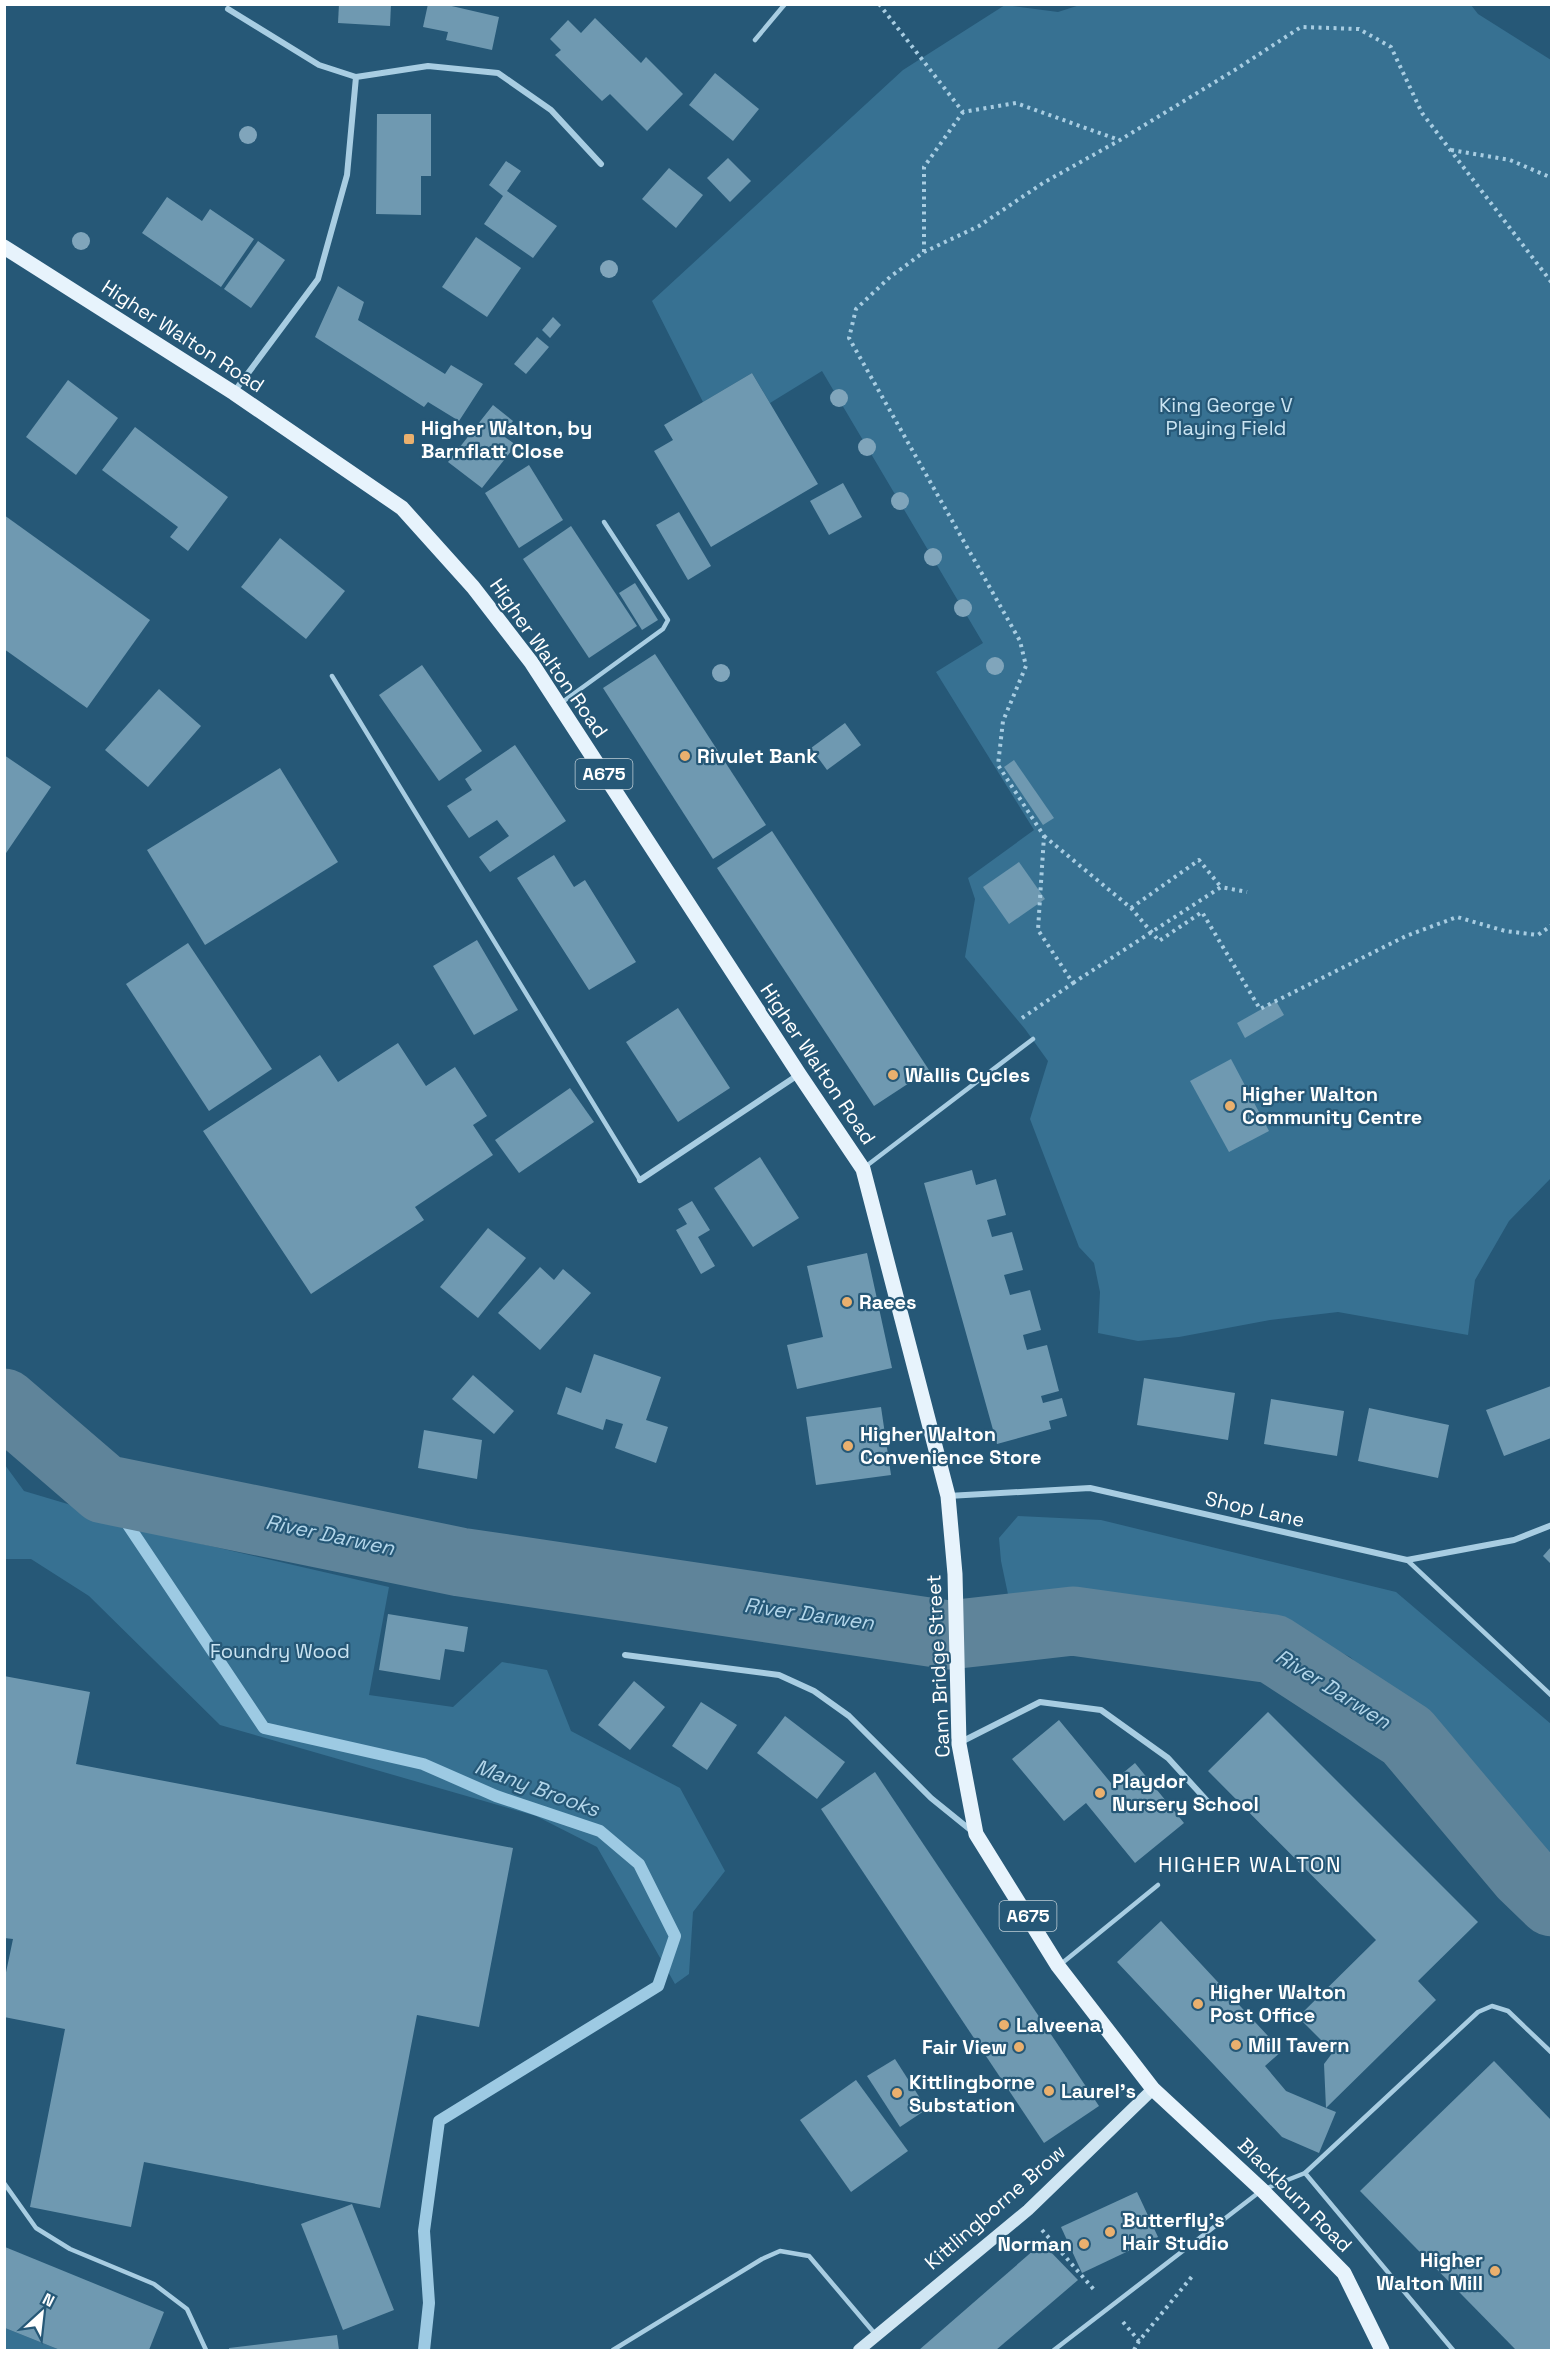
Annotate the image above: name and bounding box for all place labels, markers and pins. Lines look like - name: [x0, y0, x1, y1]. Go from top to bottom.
- place label: Higher Walton, by Barnflatt Close: [421, 415, 592, 464]
- marker: Higher Walton, by Barnflatt Close: [402, 432, 416, 446]
- place label: Rivulet Bank: [697, 743, 817, 769]
- marker: Rivulet Bank: [678, 749, 692, 763]
- place label: Wallis Cycles: [905, 1062, 1030, 1088]
- marker: Wallis Cycles: [886, 1068, 900, 1082]
- place label: Higher Walton Community Centre: [1242, 1081, 1422, 1130]
- marker: Higher Walton Community Centre: [1223, 1099, 1237, 1113]
- place label: Raees: [859, 1289, 917, 1315]
- marker: Raees: [840, 1295, 854, 1309]
- place label: Higher Walton Convenience Store: [860, 1421, 1041, 1470]
- marker: Higher Walton Convenience Store: [841, 1439, 855, 1453]
- place label: Playdor Nursery School: [1112, 1768, 1259, 1817]
- marker: Playdor Nursery School: [1093, 1786, 1107, 1800]
- place label: Higher Walton Post Office: [1210, 1979, 1346, 2028]
- marker: Higher Walton Post Office: [1191, 1997, 1205, 2011]
- place label: Lalveena: [1016, 2012, 1102, 2038]
- marker: Lalveena: [997, 2018, 1011, 2032]
- place label: Mill Tavern: [1248, 2032, 1350, 2058]
- place label: Fair View: [922, 2034, 1007, 2060]
- marker: Mill Tavern: [1229, 2038, 1243, 2052]
- marker: Fair View: [1012, 2040, 1026, 2054]
- place label: Kittlingborne Substation: [909, 2069, 1035, 2118]
- place label: Laurel's: [1061, 2078, 1136, 2104]
- marker: Laurel's: [1042, 2084, 1056, 2098]
- marker: Kittlingborne Substation: [890, 2086, 904, 2100]
- place label: Butterfly's Hair Studio: [1122, 2207, 1229, 2256]
- marker: Butterfly's Hair Studio: [1103, 2225, 1117, 2239]
- place label: Norman: [997, 2231, 1072, 2257]
- marker: Norman: [1077, 2237, 1091, 2251]
- place label: Higher Walton Mill: [1376, 2247, 1483, 2296]
- marker: Higher Walton Mill: [1488, 2264, 1502, 2278]

